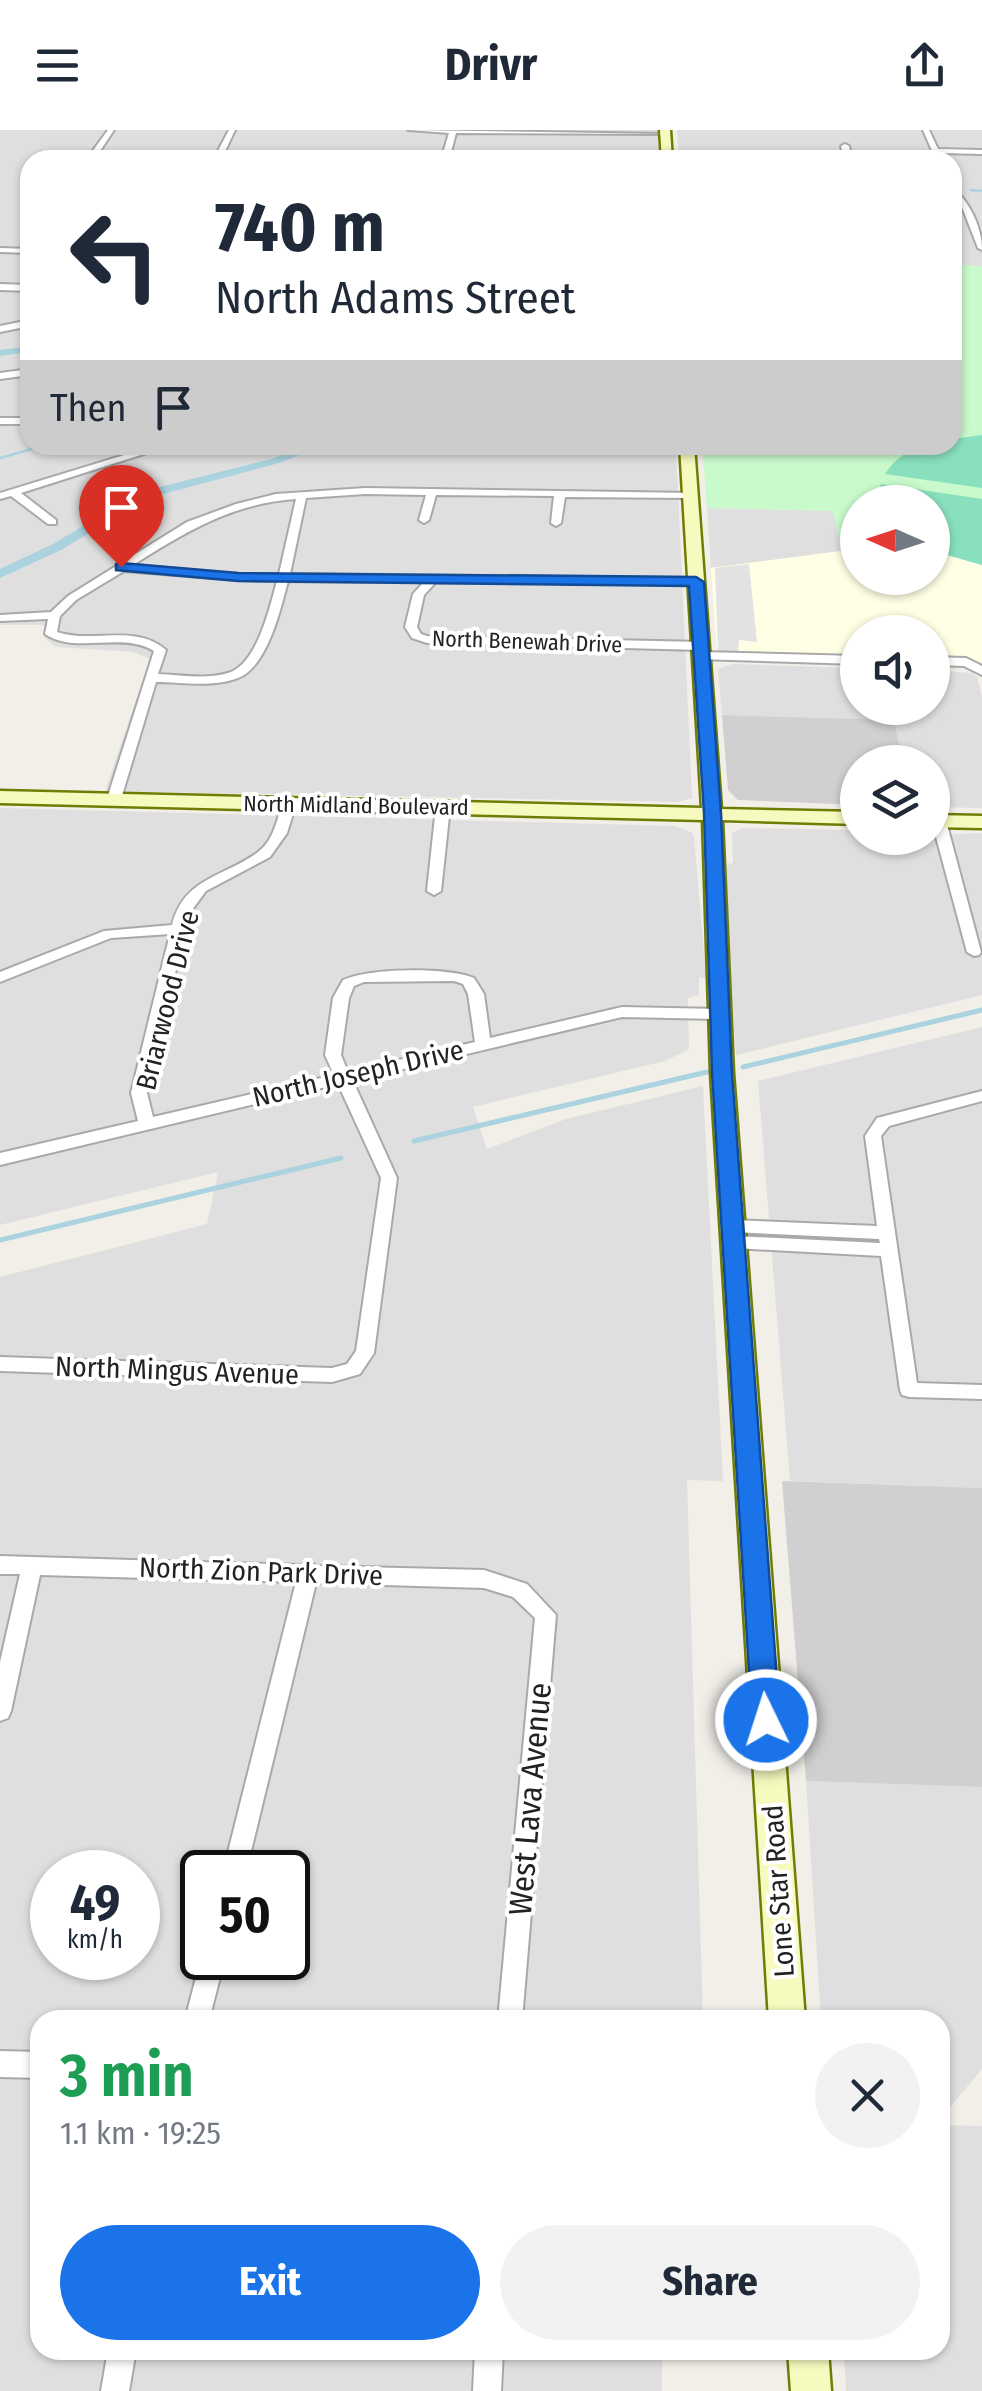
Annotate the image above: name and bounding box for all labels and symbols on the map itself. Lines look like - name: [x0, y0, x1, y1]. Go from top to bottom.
- pin: [79, 465, 164, 568]
- north arrow: [840, 485, 950, 595]
- street label: North Benewah Drive: [431, 625, 622, 658]
- street label: North Midland Boulevard: [243, 790, 469, 821]
- street label: Briarwood Drive: [129, 907, 206, 1094]
- street label: North Joseph Drive: [249, 1033, 467, 1114]
- street label: North Mingus Avenue: [55, 1350, 299, 1391]
- street label: North Zion Park Drive: [139, 1551, 383, 1592]
- position arrow: [714, 1668, 818, 1772]
- street label: West Lava Avenue: [501, 1681, 559, 1917]
- street label: Lone Star Road: [756, 1804, 801, 1978]
- speed limit sign: 50: [180, 1850, 310, 1980]

